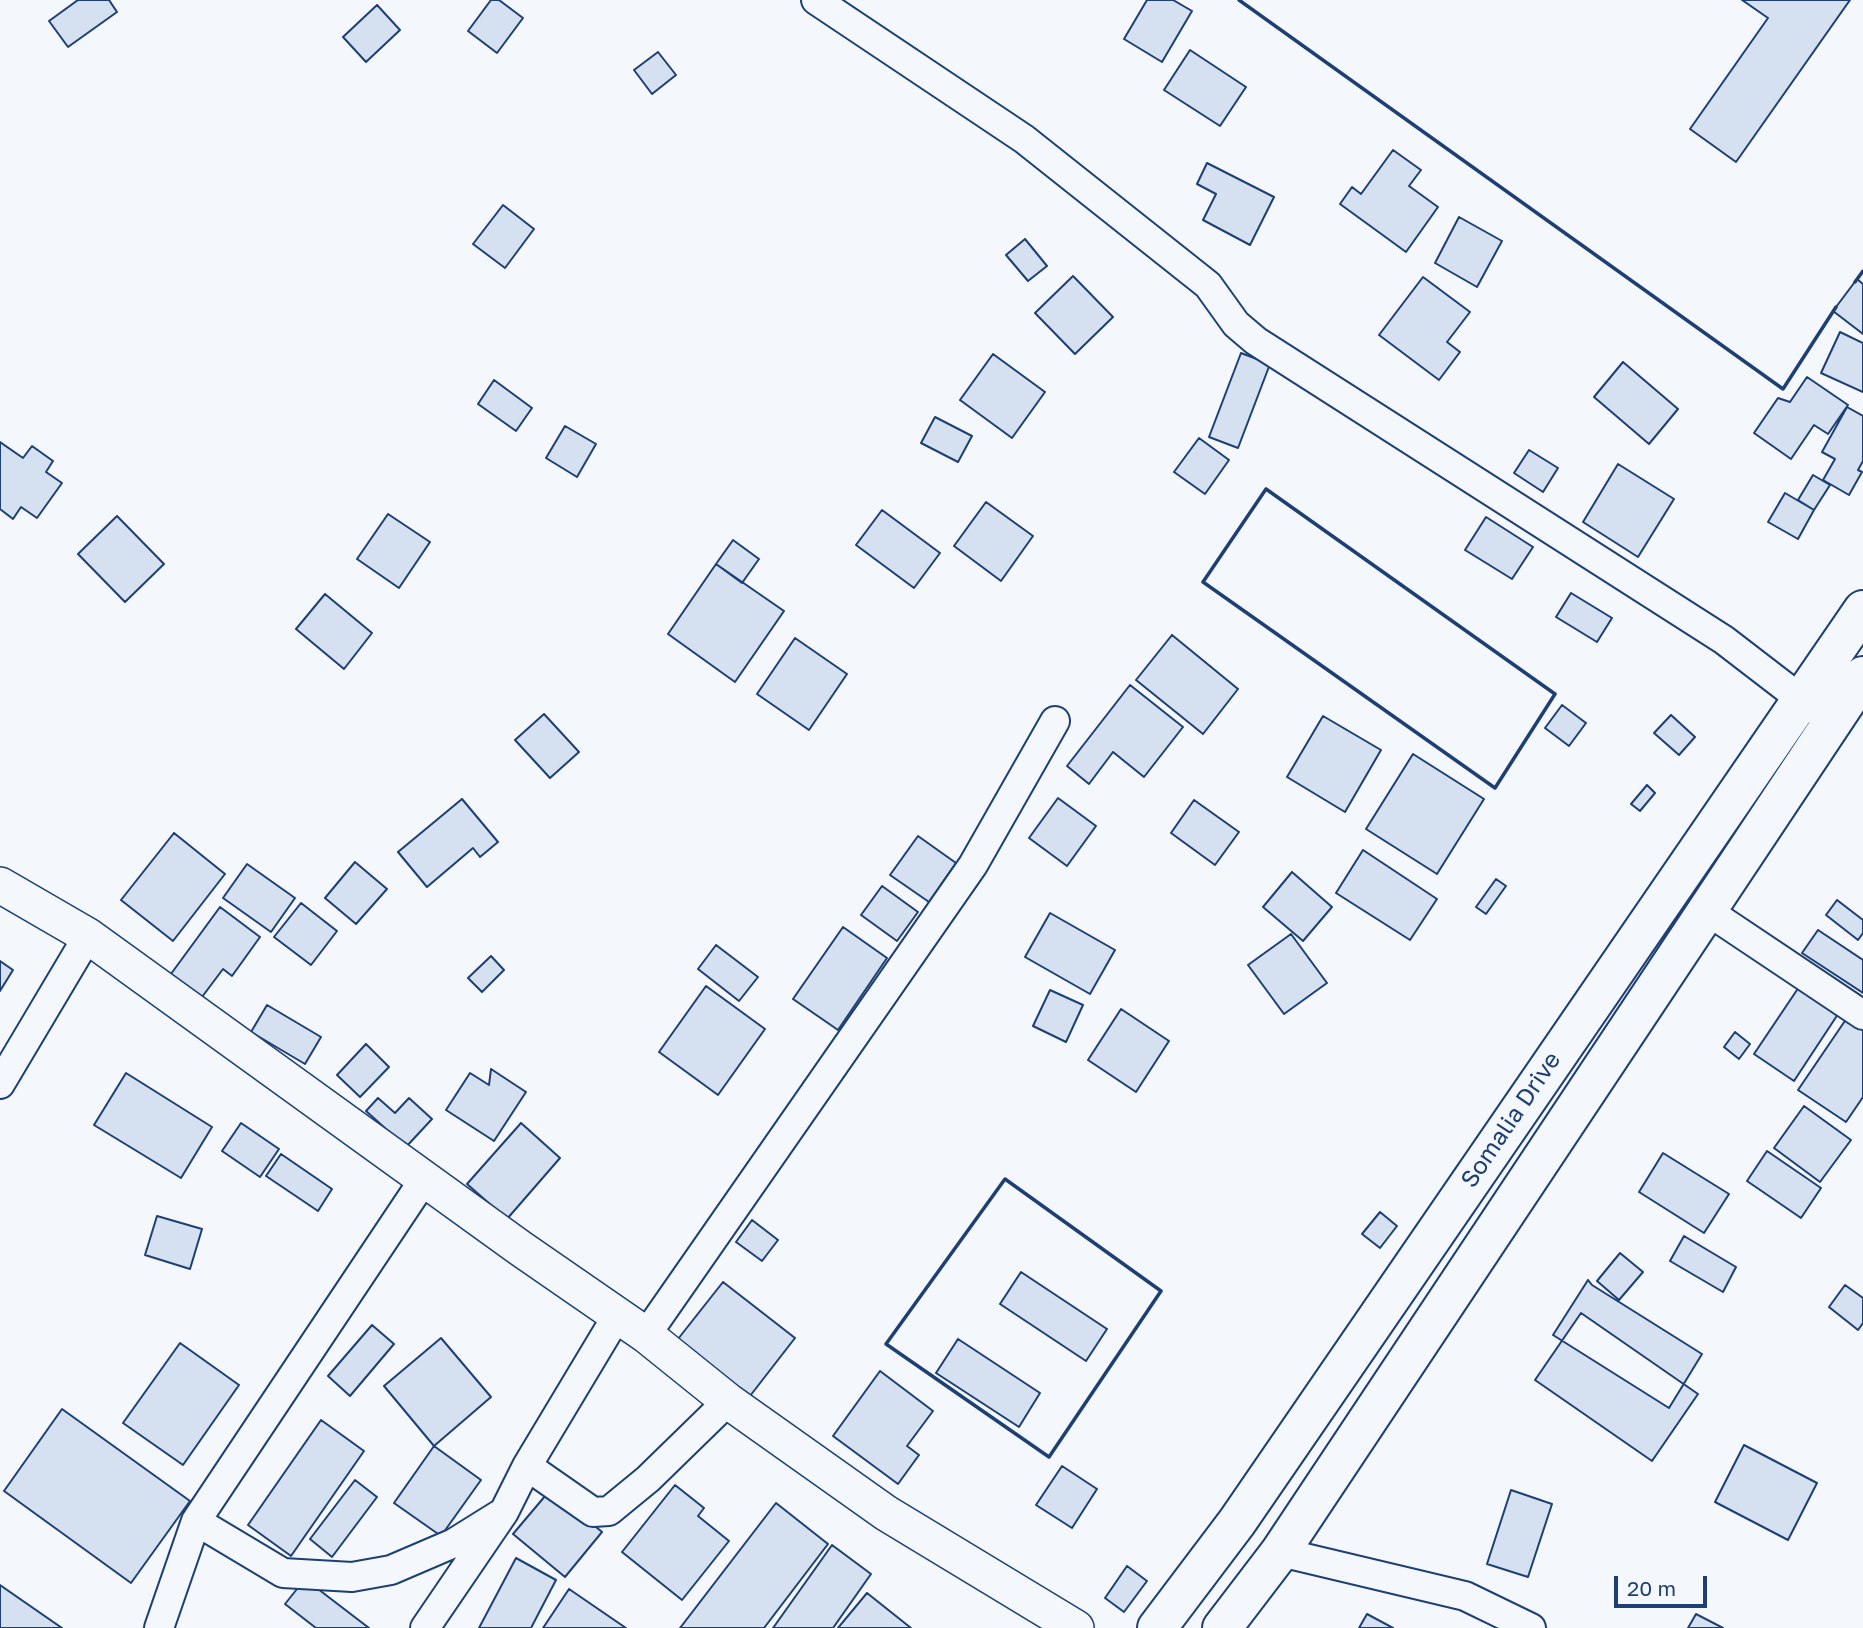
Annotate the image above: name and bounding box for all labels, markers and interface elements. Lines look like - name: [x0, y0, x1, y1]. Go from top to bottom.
- street label: Somalia Drive: [1455, 1047, 1567, 1193]
- scale bar: [1618, 1562, 1711, 1606]
- text: 20 m: [1627, 1575, 1676, 1601]

